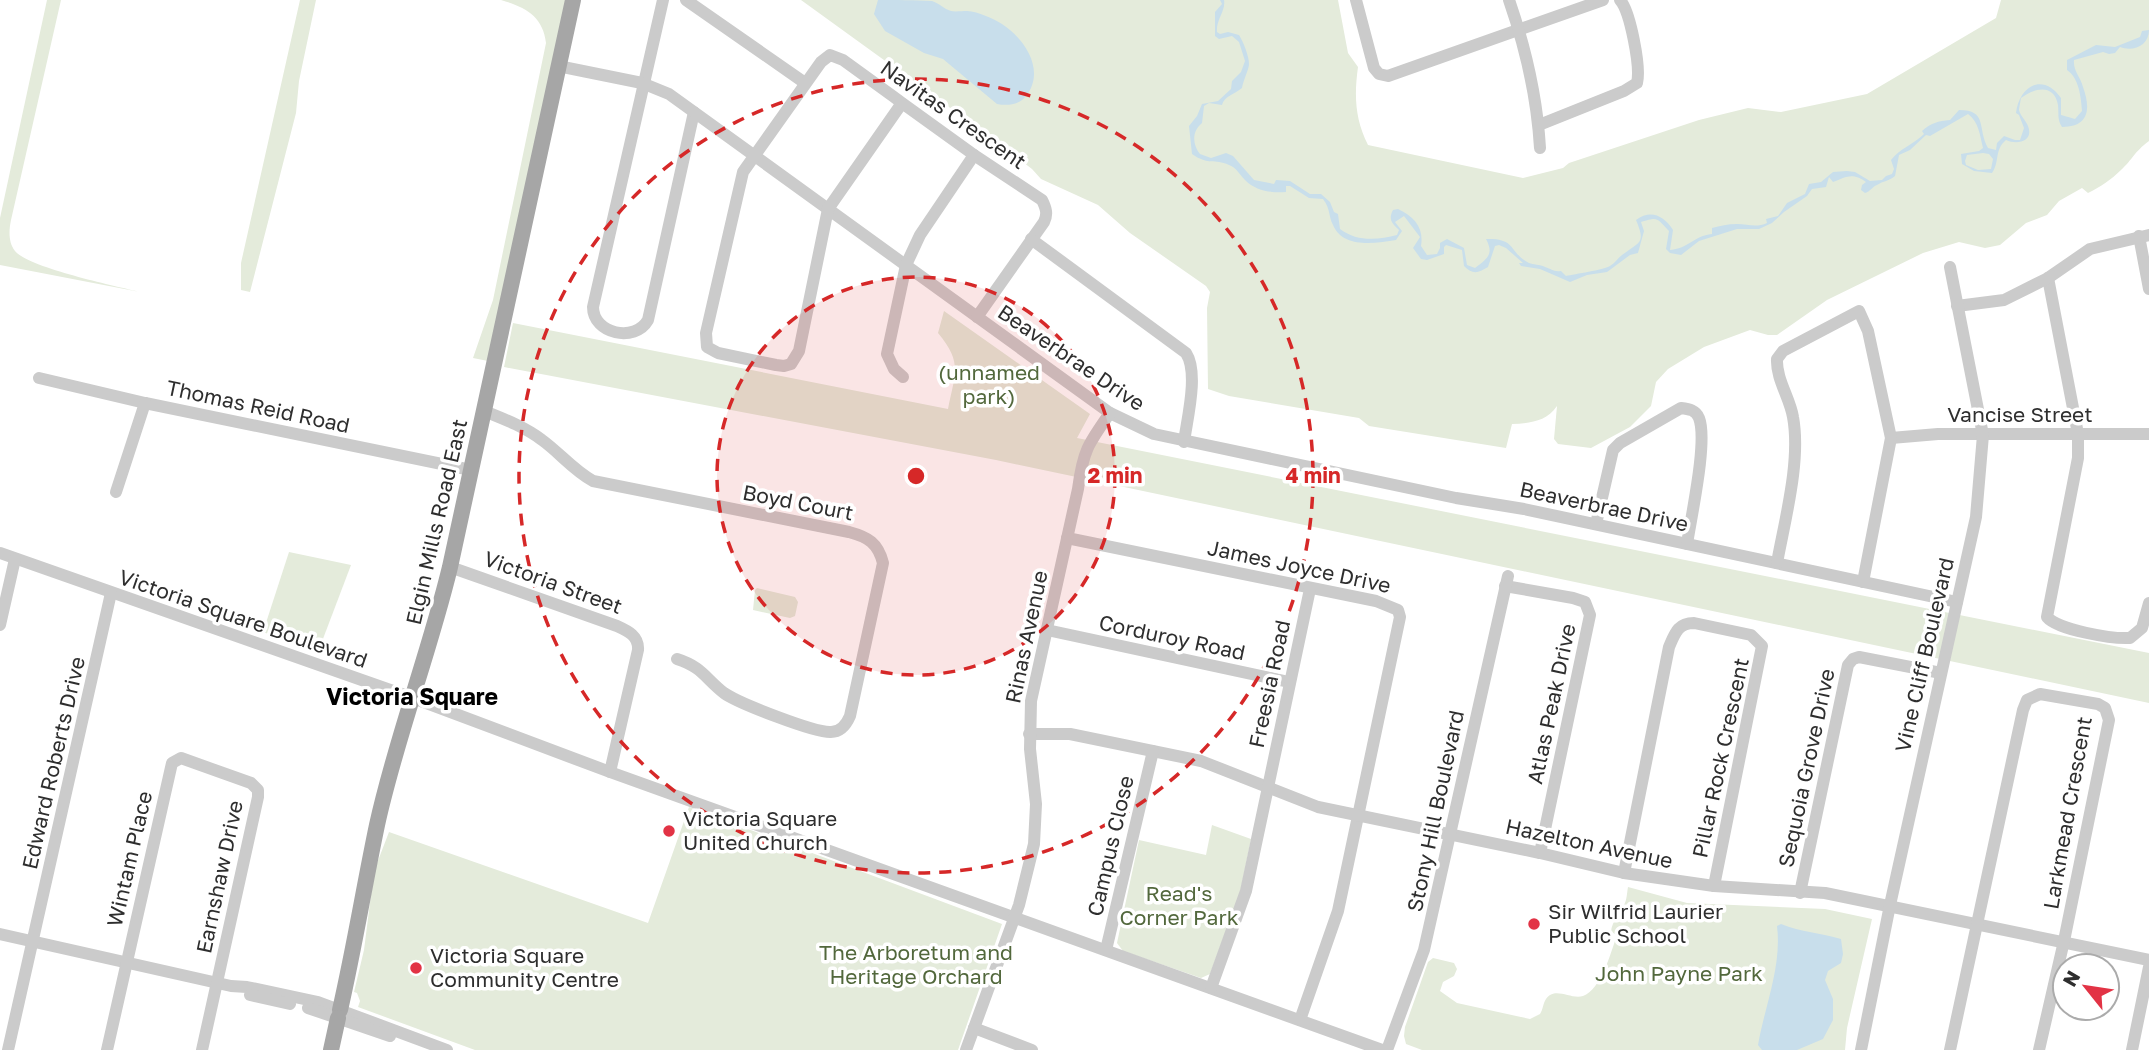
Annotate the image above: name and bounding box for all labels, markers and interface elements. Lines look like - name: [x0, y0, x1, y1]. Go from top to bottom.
- street label: Navitas Crescent: [876, 54, 1031, 174]
- street label: Beaverbrae Drive: [993, 298, 1150, 416]
- park label: (unnamed park): [938, 359, 1040, 409]
- street label: Thomas Reid Road: [164, 374, 352, 438]
- street label: Vancise Street: [1947, 401, 2093, 427]
- street label: Elgin Mills Road East: [400, 416, 472, 627]
- text: 2 min: [1088, 462, 1142, 488]
- text: 4 min: [1285, 462, 1341, 488]
- centre of rings: [904, 464, 928, 488]
- street label: Beaverbrae Drive: [1518, 475, 1691, 537]
- street label: Boyd Court: [741, 479, 856, 525]
- street label: James Joyce Drive: [1205, 534, 1393, 598]
- street label: Victoria Street: [481, 545, 626, 619]
- street label: Vine Cliff Boulevard: [1889, 555, 1959, 755]
- street label: Victoria Square Boulevard: [116, 563, 371, 673]
- street label: Rinas Avenue: [999, 568, 1053, 706]
- street label: Corduroy Road: [1097, 609, 1248, 665]
- street label: Freesia Road: [1243, 617, 1295, 750]
- street label: Atlas Peak Drive: [1521, 621, 1581, 786]
- street label: Edward Roberts Drive: [16, 654, 90, 872]
- street label: Pillar Rock Crescent: [1686, 655, 1754, 860]
- street label: Sequoia Grove Drive: [1772, 666, 1840, 869]
- district label: Victoria Square: [326, 682, 498, 710]
- street label: Stony Hill Boulevard: [1401, 708, 1469, 914]
- street label: Larkmead Crescent: [2037, 714, 2097, 911]
- street label: Campus Close: [1081, 773, 1139, 919]
- street label: Wintam Place: [101, 788, 157, 929]
- street label: Earnshaw Drive: [190, 798, 248, 956]
- place label: Victoria Square United Church: [683, 805, 837, 855]
- street label: Hazelton Avenue: [1503, 813, 1675, 873]
- marker: Victoria Square United Church: [661, 823, 677, 839]
- park label: Read's Corner Park: [1119, 880, 1239, 930]
- place label: Sir Wilfrid Laurier Public School: [1548, 898, 1723, 948]
- marker: Sir Wilfrid Laurier Public School: [1526, 916, 1542, 932]
- park label: The Arboretum and Heritage Orchard: [819, 939, 1013, 989]
- place label: Victoria Square Community Centre: [430, 942, 619, 992]
- north arrow: [2051, 952, 2121, 1022]
- marker: Victoria Square Community Centre: [408, 960, 424, 976]
- park label: John Payne Park: [1595, 960, 1763, 986]
- text: N: [2057, 966, 2084, 990]

